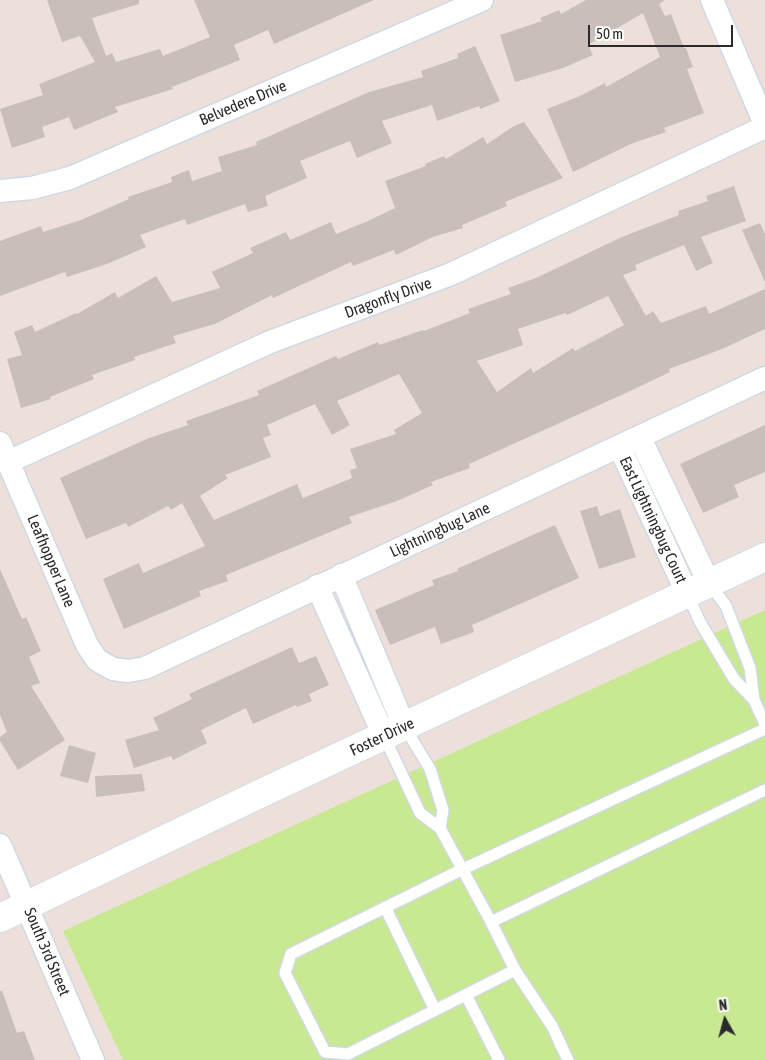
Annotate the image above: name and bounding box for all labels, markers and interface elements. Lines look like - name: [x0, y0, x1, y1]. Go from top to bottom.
- scale bar: [590, 15, 735, 47]
- text: 50 m: [596, 25, 623, 42]
- street label: Belvedere Drive: [197, 76, 289, 130]
- street label: Dragonfly Drive: [342, 273, 434, 323]
- street label: East Lightningbug Court: [615, 453, 691, 587]
- street label: Lightningbug Lane: [387, 498, 493, 562]
- street label: Leafhopper Lane: [23, 512, 79, 610]
- street label: Foster Drive: [347, 714, 417, 760]
- street label: South 3rd Street: [20, 905, 74, 999]
- north arrow: [700, 995, 750, 1045]
- text: N: [718, 997, 728, 1014]

